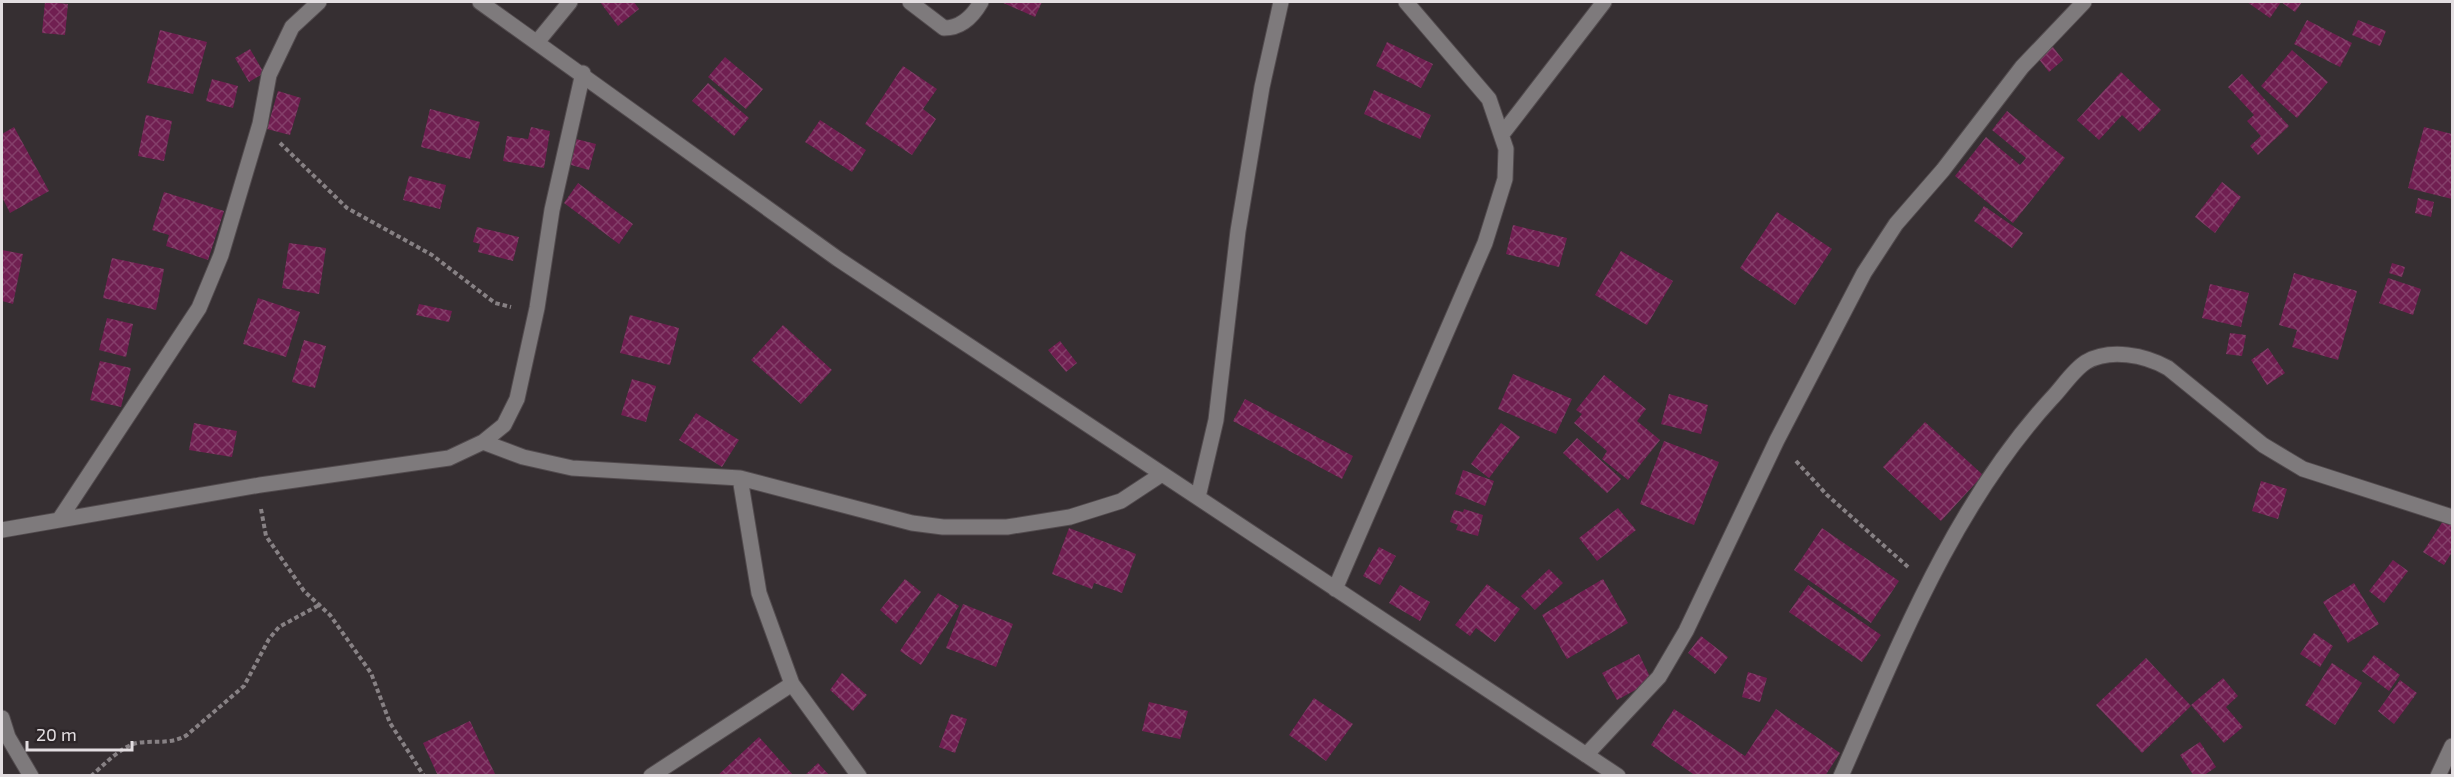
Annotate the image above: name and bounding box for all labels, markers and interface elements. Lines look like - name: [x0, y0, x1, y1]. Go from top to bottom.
- scale bar: [27, 714, 132, 752]
- text: 20 m: [36, 723, 77, 745]

